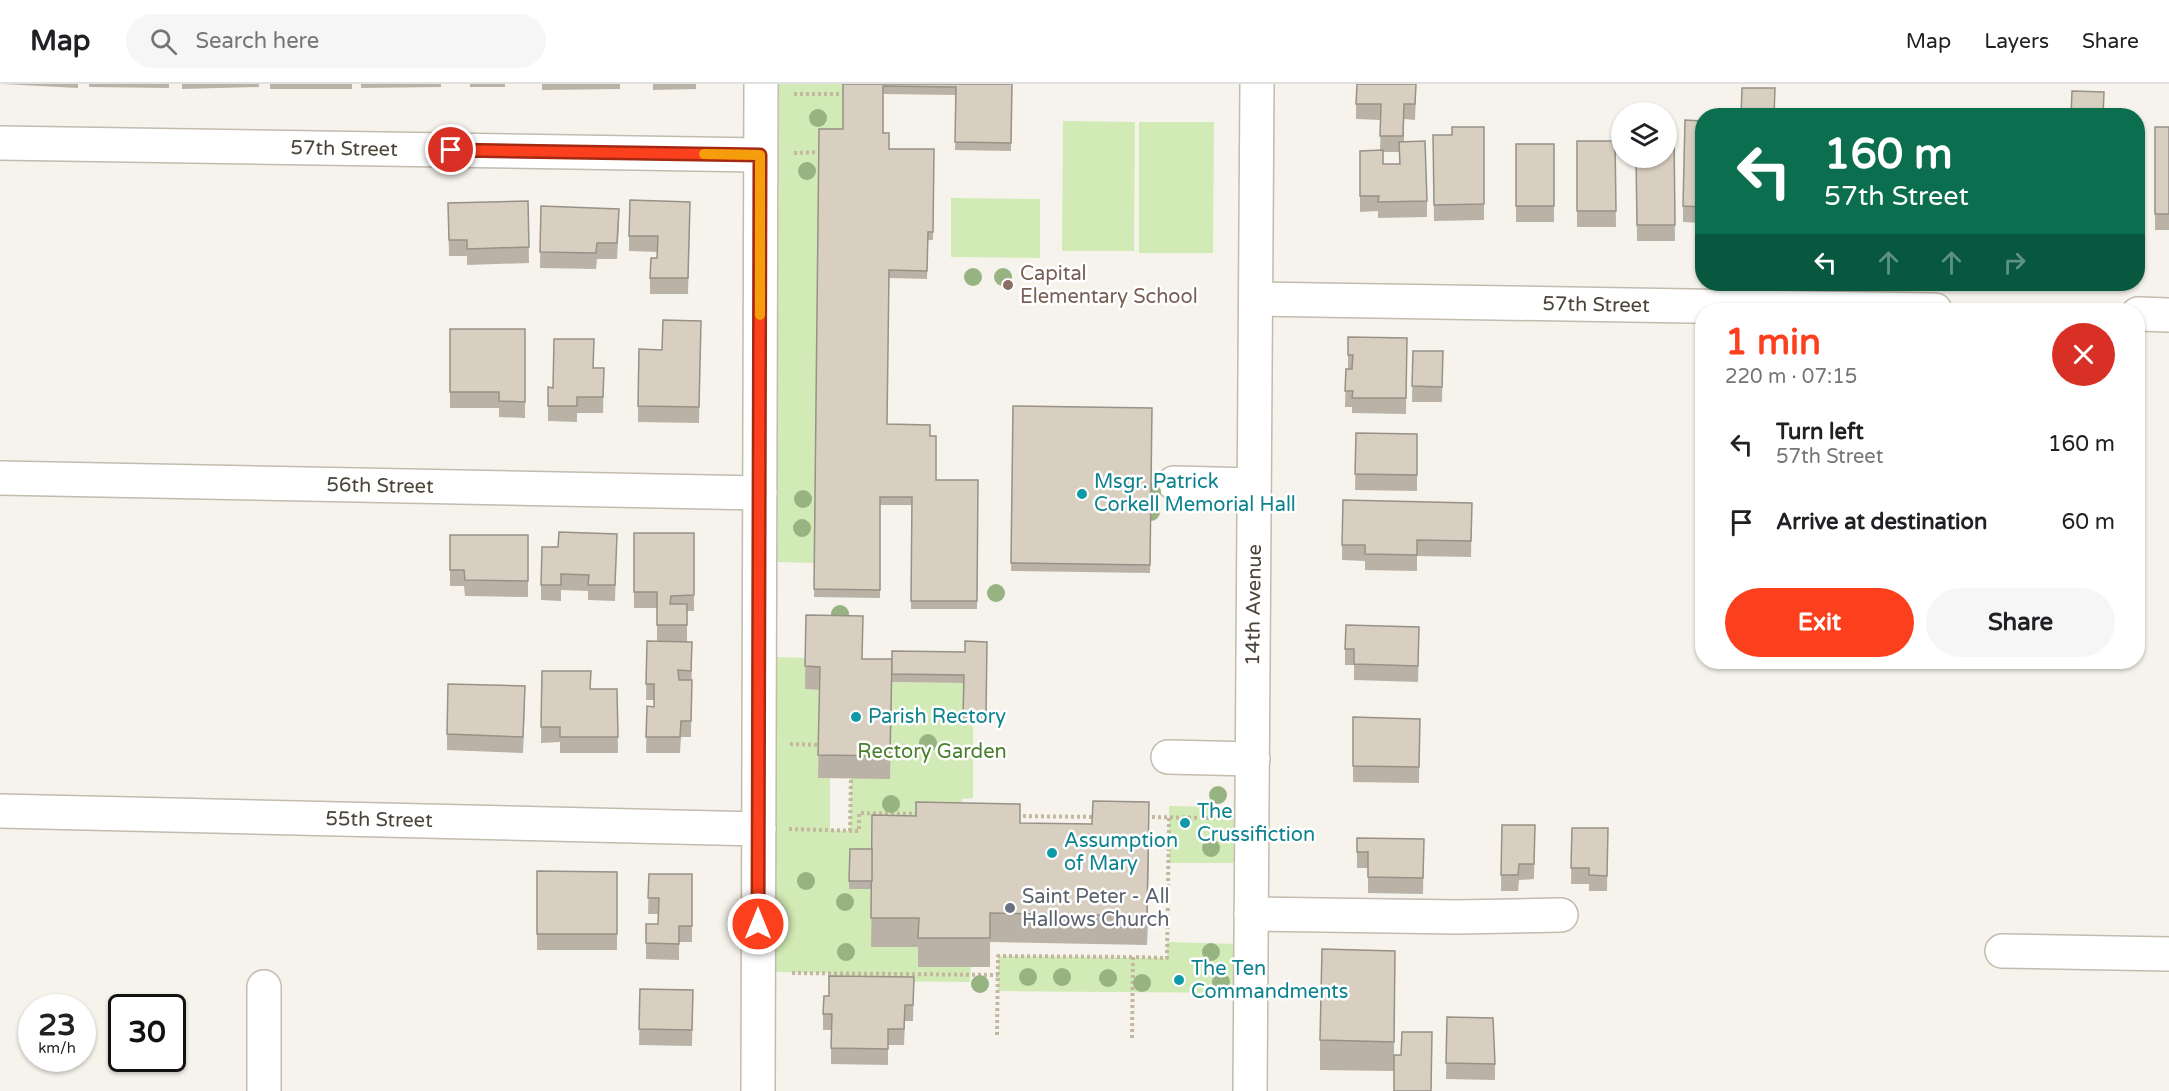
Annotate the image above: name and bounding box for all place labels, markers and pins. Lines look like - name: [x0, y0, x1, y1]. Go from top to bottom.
- pin: [425, 124, 476, 175]
- place label: Capital Elementary School: [1020, 262, 1198, 309]
- marker: Capital Elementary School: [1001, 278, 1015, 292]
- place label: Msgr. Patrick Corkell Memorial Hall: [1094, 470, 1296, 517]
- marker: Msgr. Patrick Corkell Memorial Hall: [1075, 487, 1089, 501]
- place label: Parish Rectory: [868, 705, 1006, 729]
- marker: Parish Rectory: [849, 710, 863, 724]
- place label: The Crussifiction: [1197, 800, 1315, 847]
- marker: The Crussifiction: [1178, 816, 1192, 830]
- place label: Assumption of Mary: [1064, 829, 1178, 876]
- marker: Assumption of Mary: [1045, 846, 1059, 860]
- place label: Saint Peter - All Hallows Church: [1022, 885, 1170, 932]
- marker: Saint Peter - All Hallows Church: [1003, 901, 1017, 915]
- place label: The Ten Commandments: [1191, 957, 1348, 1004]
- marker: The Ten Commandments: [1172, 973, 1186, 987]

